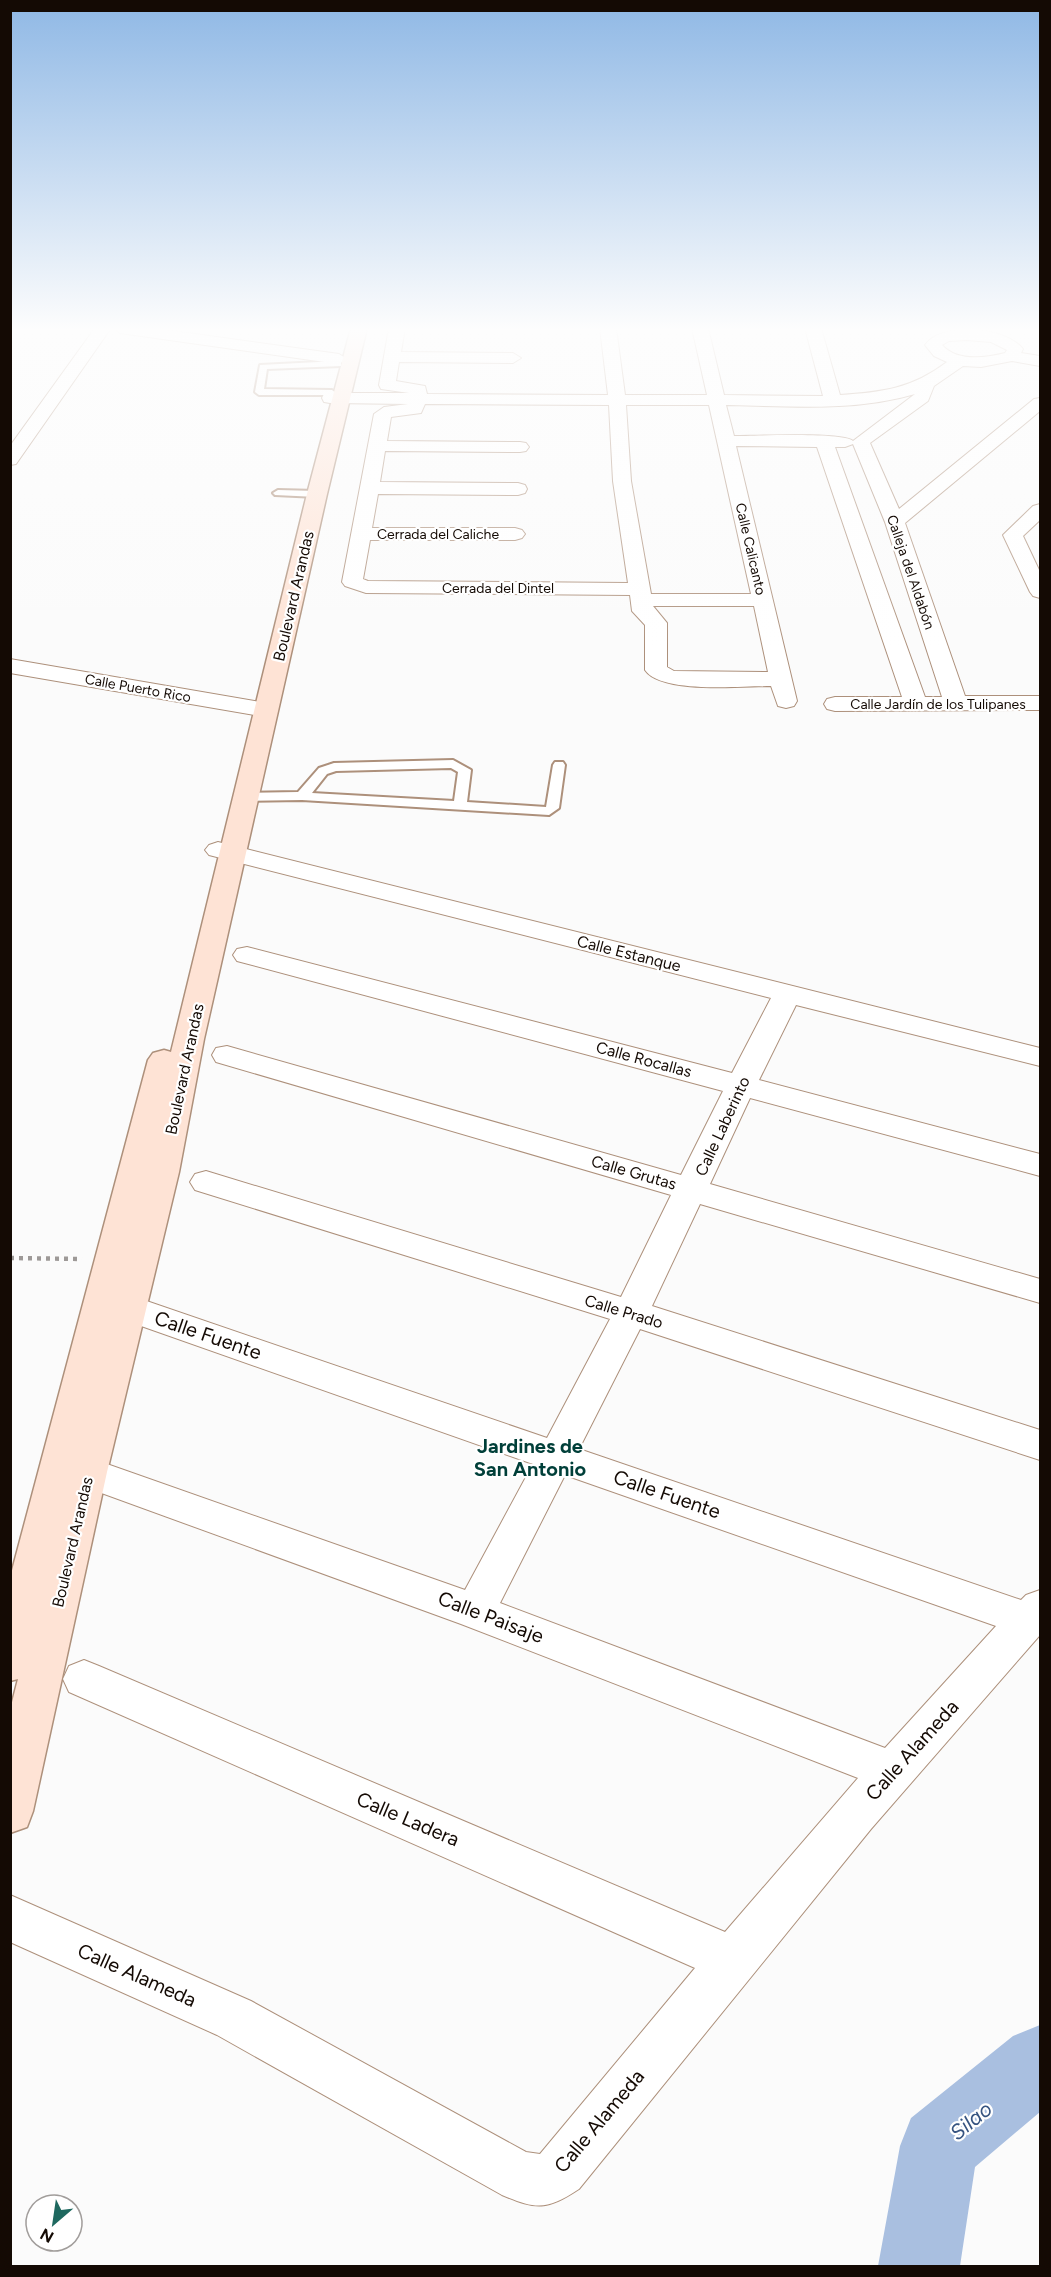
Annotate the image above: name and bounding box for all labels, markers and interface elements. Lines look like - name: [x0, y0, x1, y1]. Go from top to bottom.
- street label: Calle Calicanto: [732, 501, 769, 597]
- street label: Calleja del Aldabón: [883, 513, 938, 632]
- street label: Cerrada del Caliche: [377, 526, 499, 543]
- street label: Boulevard Arandas: [269, 529, 318, 663]
- street label: Cerrada del Dintel: [442, 580, 554, 597]
- street label: Calle Puerto Rico: [84, 671, 192, 706]
- street label: Calle Jardín de los Tulipanes: [850, 696, 1026, 713]
- street label: Calle Estanque: [575, 931, 683, 976]
- street label: Boulevard Arandas: [161, 1002, 208, 1136]
- street label: Calle Rocallas: [594, 1038, 694, 1081]
- street label: Calle Laberinto: [691, 1074, 754, 1179]
- street label: Calle Grutas: [589, 1151, 679, 1194]
- street label: Calle Prado: [582, 1291, 665, 1332]
- street label: Calle Fuente: [151, 1305, 265, 1365]
- district label: Jardines de San Antonio: [474, 1434, 587, 1481]
- street label: Calle Fuente: [610, 1464, 724, 1524]
- street label: Boulevard Arandas: [48, 1475, 97, 1609]
- street label: Calle Paisaje: [435, 1586, 547, 1648]
- street label: Calle Alameda: [860, 1695, 964, 1805]
- street label: Calle Ladera: [353, 1787, 463, 1851]
- street label: Calle Alameda: [74, 1938, 200, 2012]
- street label: Calle Alameda: [549, 2065, 649, 2177]
- water label: Silao: [945, 2096, 997, 2145]
- north arrow: [24, 2193, 84, 2253]
- text: N: [37, 2224, 57, 2247]

